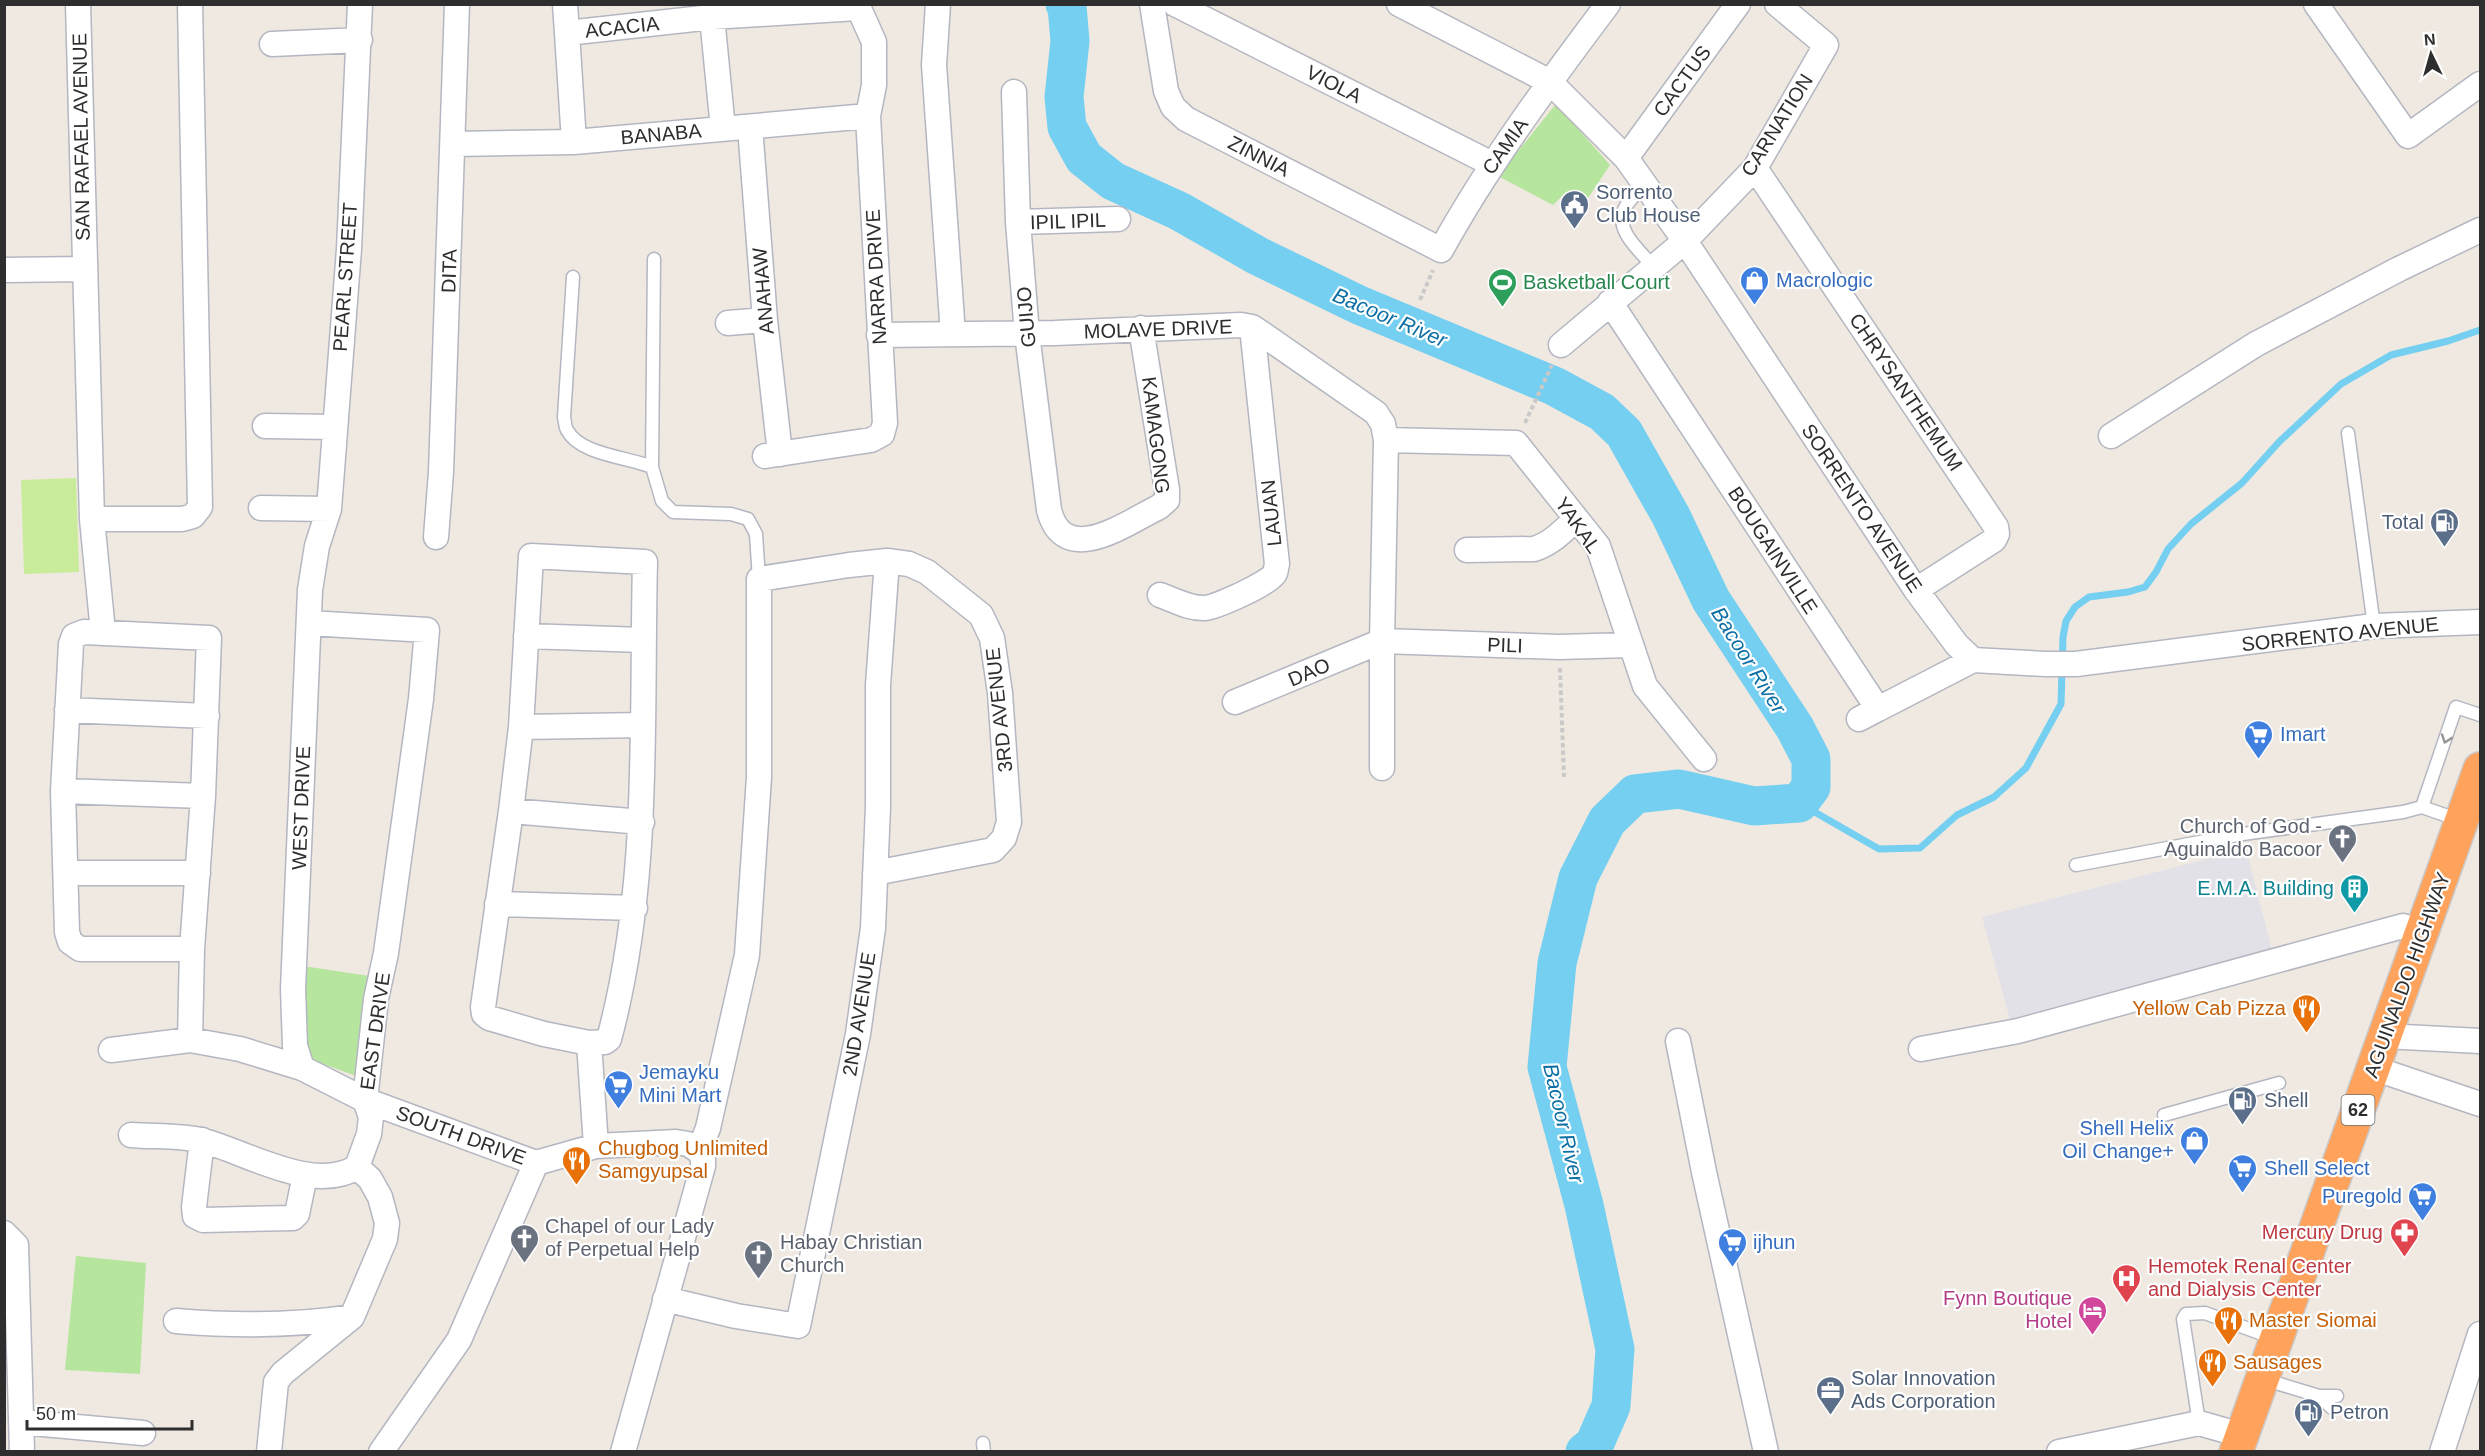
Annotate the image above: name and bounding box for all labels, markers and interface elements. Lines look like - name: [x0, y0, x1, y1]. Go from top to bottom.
- street label: ACACIA: [584, 12, 661, 42]
- north arrow: [2401, 24, 2461, 84]
- text: N: [2423, 31, 2436, 49]
- street label: SAN RAFAEL AVENUE: [68, 33, 94, 241]
- street label: CACTUS: [1649, 41, 1715, 121]
- street label: VIOLA: [1303, 61, 1366, 107]
- street label: CARNATION: [1737, 70, 1817, 180]
- street label: CAMIA: [1478, 113, 1533, 178]
- street label: BANABA: [620, 119, 703, 148]
- street label: ZINNIA: [1225, 131, 1294, 181]
- place label: Sorrento Club House: [1596, 181, 1701, 226]
- public building icon: Sorrento Club House: [1559, 188, 1591, 230]
- street label: PEARL STREET: [329, 202, 361, 352]
- street label: NARRA DRIVE: [861, 209, 891, 345]
- street label: IPIL IPIL: [1030, 209, 1106, 233]
- street label: ANAHAW: [748, 247, 778, 335]
- street label: DITA: [437, 248, 461, 293]
- shop icon: Macrologic: [1739, 264, 1771, 306]
- sports icon: Basketball Court: [1486, 266, 1518, 308]
- place label: Macrologic: [1776, 269, 1873, 291]
- place label: Basketball Court: [1523, 271, 1670, 293]
- water label: Bacoor River: [1330, 283, 1451, 352]
- street label: GUIJO: [1012, 286, 1040, 348]
- street label: CHRYSANTHEMUM: [1845, 309, 1967, 475]
- street label: MOLAVE DRIVE: [1083, 315, 1233, 343]
- street label: KAMAGONG: [1138, 375, 1174, 495]
- street label: SORRENTO AVENUE: [1797, 420, 1927, 596]
- street label: LAUAN: [1257, 479, 1285, 547]
- street label: BOUGAINVILLE: [1724, 482, 1822, 618]
- street label: YAKAL: [1551, 493, 1605, 557]
- fuel station icon: Total: [2429, 506, 2461, 548]
- place label: Total: [2382, 511, 2424, 533]
- water label: Bacoor River: [1707, 602, 1791, 718]
- street label: SORRENTO AVENUE: [2240, 613, 2440, 655]
- street label: PILI: [1487, 633, 1523, 657]
- street label: 3RD AVENUE: [982, 647, 1016, 773]
- street label: DAO: [1285, 653, 1333, 691]
- supermarket icon: Imart: [2243, 718, 2275, 760]
- place label: Imart: [2280, 723, 2326, 745]
- one-way arrow: [2440, 733, 2453, 744]
- street label: WEST DRIVE: [288, 746, 314, 870]
- place label: Church of God - Aguinaldo Bacoor: [2164, 815, 2322, 860]
- church icon: Church of God - Aguinaldo Bacoor: [2327, 822, 2359, 864]
- street label: AGUINALDO HIGHWAY: [2360, 869, 2454, 1081]
- building icon: E.M.A. Building: [2339, 872, 2371, 914]
- place label: E.M.A. Building: [2197, 877, 2334, 899]
- street label: 2ND AVENUE: [838, 950, 880, 1078]
- street label: EAST DRIVE: [356, 971, 394, 1091]
- restaurant icon: Yellow Cab Pizza: [2291, 992, 2323, 1034]
- place label: Yellow Cab Pizza: [2132, 997, 2287, 1019]
- place label: Jemayku Mini Mart: [639, 1061, 722, 1106]
- water label: Bacoor River: [1539, 1061, 1589, 1186]
- supermarket icon: Jemayku Mini Mart: [602, 1068, 634, 1110]
- fuel station icon: Shell: [2227, 1084, 2259, 1126]
- place label: Shell: [2264, 1089, 2308, 1111]
- road number: 62: [2342, 1095, 2374, 1125]
- street label: SOUTH DRIVE: [393, 1101, 529, 1169]
- place label: Shell Helix Oil Change+: [2062, 1117, 2174, 1162]
- shop icon: Shell Helix Oil Change+: [2179, 1124, 2211, 1166]
- place label: Chugbog Unlimited Samgyupsal: [598, 1137, 768, 1182]
- restaurant icon: Chugbog Unlimited Samgyupsal: [561, 1144, 593, 1186]
- supermarket icon: Shell Select: [2227, 1152, 2259, 1194]
- place label: Shell Select: [2264, 1157, 2370, 1179]
- supermarket icon: Puregold: [2407, 1180, 2439, 1222]
- place label: Puregold: [2322, 1185, 2402, 1207]
- place label: Chapel of our Lady of Perpetual Help: [545, 1215, 714, 1260]
- pharmacy icon: Mercury Drug: [2388, 1216, 2420, 1258]
- place label: Mercury Drug: [2262, 1221, 2383, 1243]
- church icon: Chapel of our Lady of Perpetual Help: [508, 1222, 540, 1264]
- supermarket icon: ijhun: [1716, 1226, 1748, 1268]
- place label: Habay Christian Church: [780, 1231, 922, 1276]
- place label: ijhun: [1753, 1231, 1795, 1253]
- church icon: Habay Christian Church: [743, 1238, 775, 1280]
- place label: Hemotek Renal Center and Dialysis Center: [2148, 1255, 2352, 1300]
- hospital icon: Hemotek Renal Center and Dialysis Center: [2111, 1262, 2143, 1304]
- place label: Fynn Boutique Hotel: [1943, 1287, 2072, 1332]
- hotel icon: Fynn Boutique Hotel: [2077, 1294, 2109, 1336]
- restaurant icon: Master Siomai: [2212, 1304, 2244, 1346]
- place label: Master Siomai: [2249, 1309, 2377, 1331]
- restaurant icon: Sausages: [2196, 1346, 2228, 1388]
- place label: Sausages: [2233, 1351, 2322, 1373]
- place label: Solar Innovation Ads Corporation: [1851, 1367, 1996, 1412]
- office icon: Solar Innovation Ads Corporation: [1814, 1374, 1846, 1416]
- scale bar: [27, 1393, 192, 1431]
- fuel station icon: Petron: [2293, 1396, 2325, 1438]
- place label: Petron: [2330, 1401, 2389, 1423]
- text: 50 m: [36, 1404, 76, 1424]

